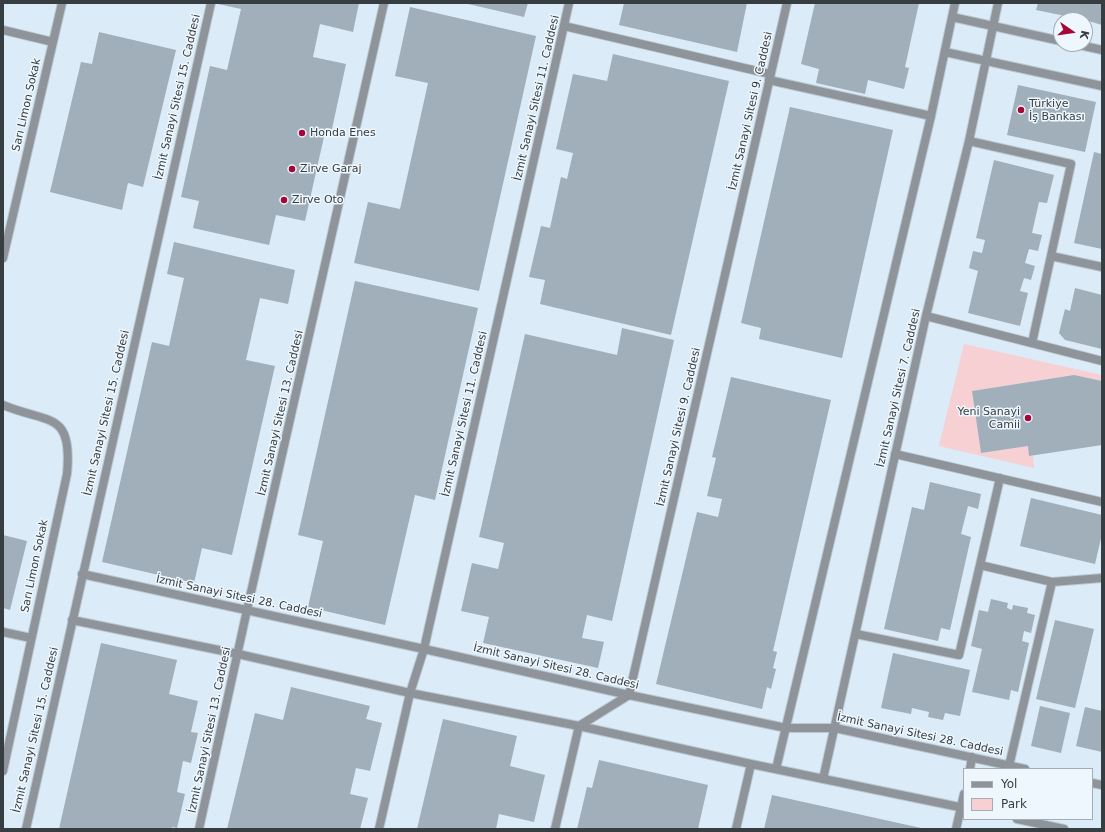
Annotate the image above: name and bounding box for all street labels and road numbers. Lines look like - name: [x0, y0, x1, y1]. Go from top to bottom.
- street label: İzmit Sanayi Sitesi 15. Caddesi: [153, 13, 203, 181]
- street label: İzmit Sanayi Sitesi 11. Caddesi: [512, 14, 562, 182]
- street label: İzmit Sanayi Sitesi 9. Caddesi: [726, 30, 776, 192]
- street label: Sarı Limon Sokak: [10, 57, 44, 153]
- street label: İzmit Sanayi Sitesi 7. Caddesi: [874, 307, 924, 469]
- street label: İzmit Sanayi Sitesi 15. Caddesi: [82, 329, 132, 497]
- street label: İzmit Sanayi Sitesi 13. Caddesi: [256, 329, 306, 497]
- street label: İzmit Sanayi Sitesi 11. Caddesi: [440, 330, 490, 498]
- street label: İzmit Sanayi Sitesi 9. Caddesi: [654, 346, 704, 508]
- street label: Sarı Limon Sokak: [19, 518, 51, 614]
- street label: İzmit Sanayi Sitesi 28. Caddesi: [155, 573, 323, 621]
- street label: İzmit Sanayi Sitesi 28. Caddesi: [472, 642, 640, 692]
- street label: İzmit Sanayi Sitesi 15. Caddesi: [11, 646, 61, 814]
- street label: İzmit Sanayi Sitesi 13. Caddesi: [186, 646, 234, 814]
- street label: İzmit Sanayi Sitesi 28. Caddesi: [836, 711, 1004, 759]

